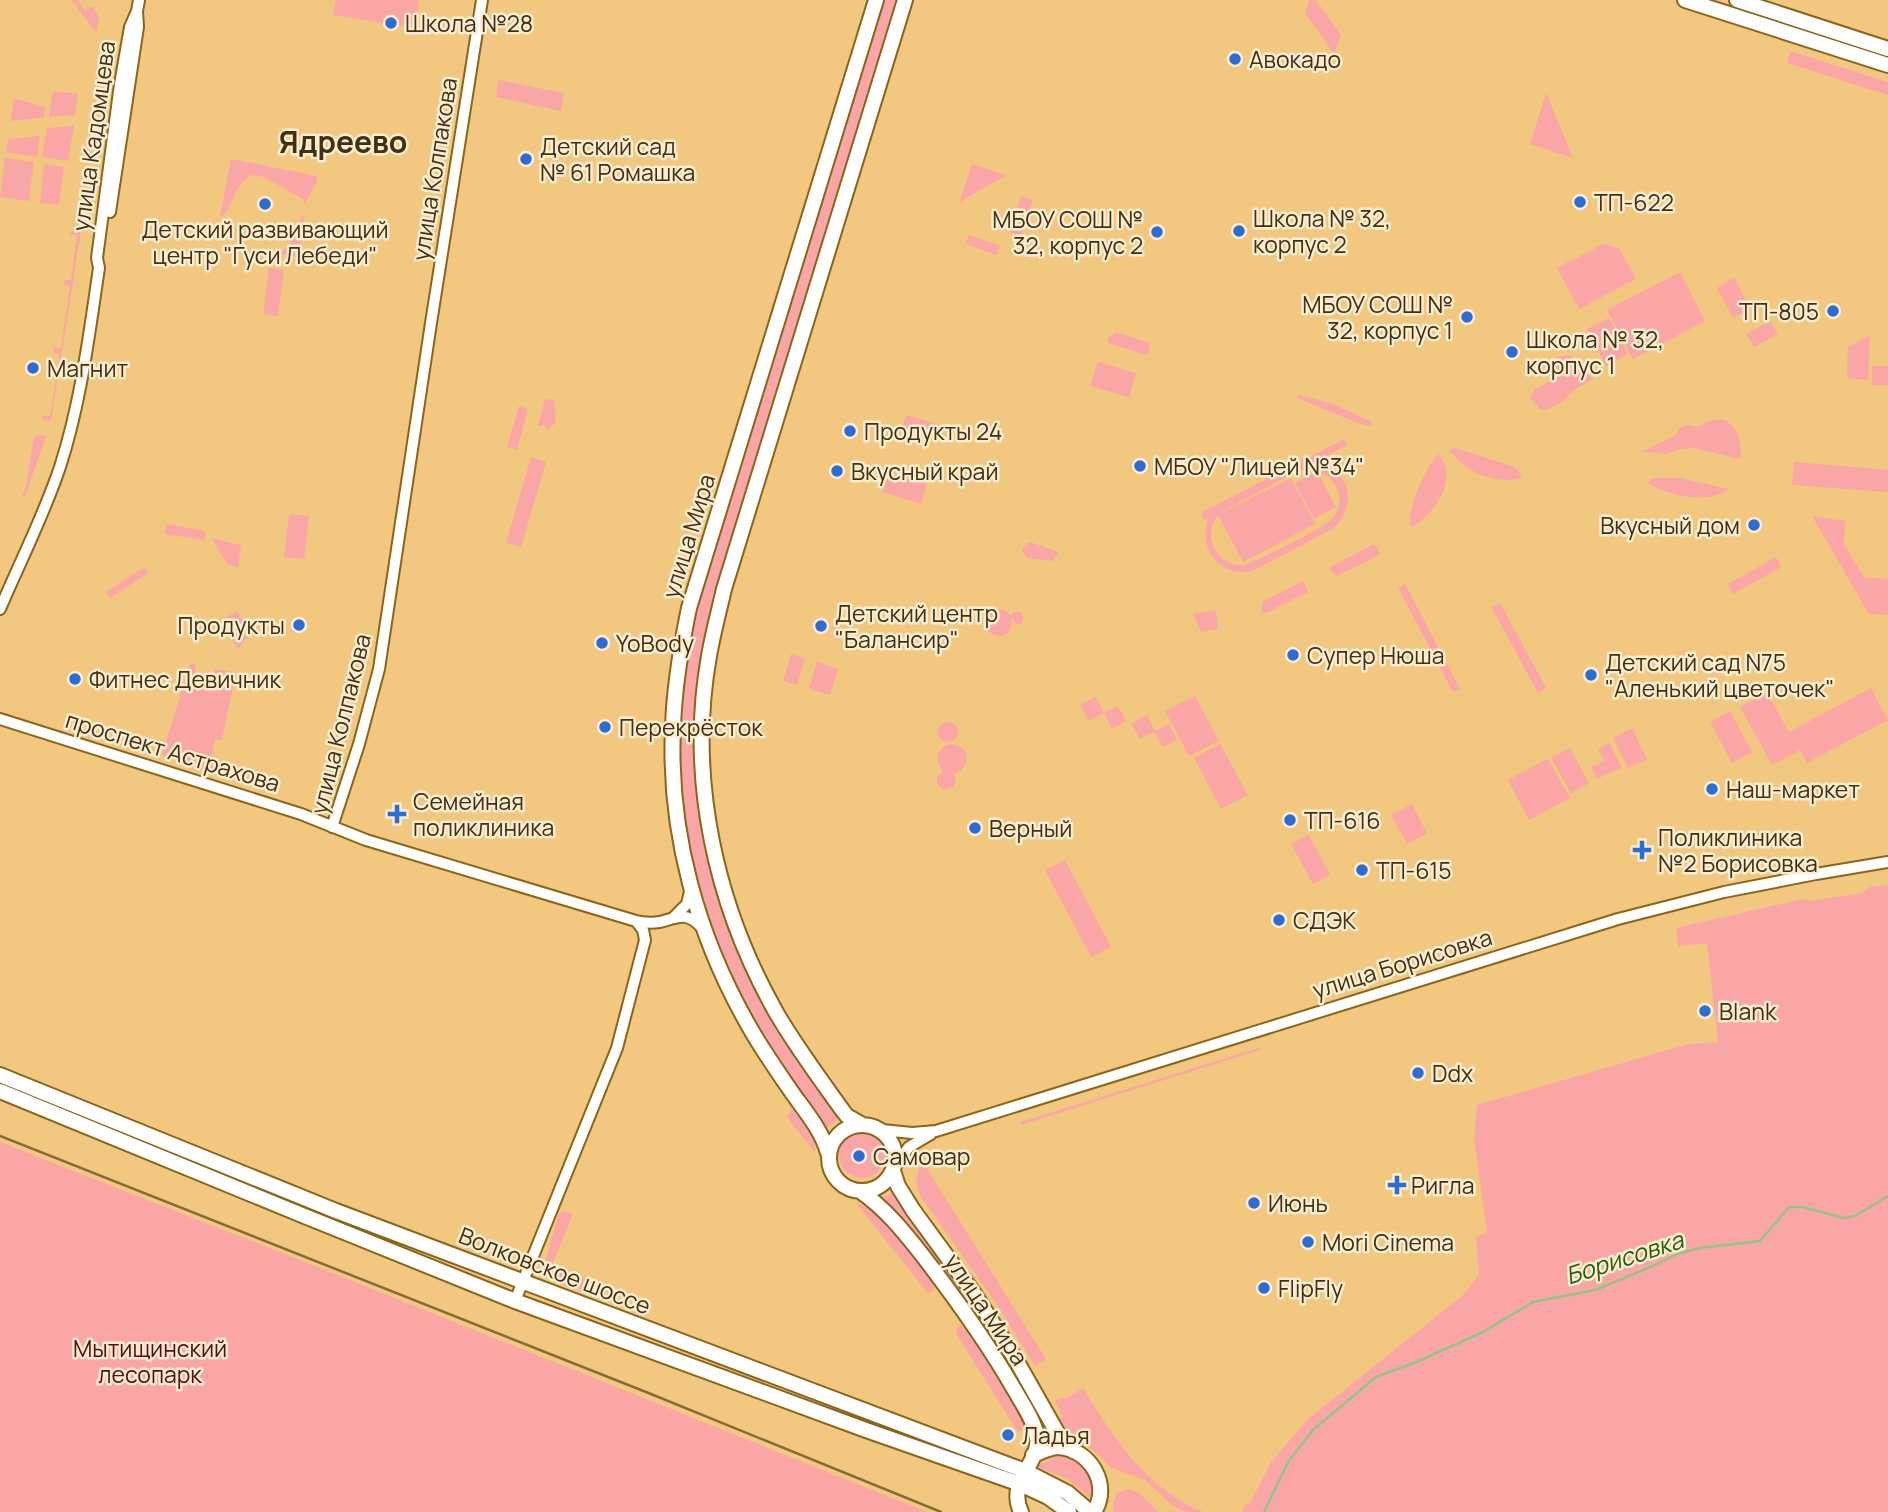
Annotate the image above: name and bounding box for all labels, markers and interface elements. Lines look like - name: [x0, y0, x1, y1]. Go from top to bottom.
- place label: Школа №28: [405, 7, 533, 39]
- marker: Школа №28: [383, 15, 399, 31]
- street label: улица Кадомцева: [64, 39, 122, 233]
- place label: Авокадо: [1249, 43, 1341, 75]
- marker: Авокадо: [1227, 51, 1243, 67]
- street label: улица Колпакова: [404, 75, 464, 263]
- district label: Ядреево: [279, 121, 407, 162]
- place label: Детский сад № 61 Ромашка: [540, 130, 695, 188]
- marker: Детский сад № 61 Ромашка: [518, 151, 534, 167]
- place label: ТП-622: [1594, 186, 1674, 218]
- marker: ТП-622: [1572, 194, 1588, 210]
- marker: Детский развивающий центр "Гуси Лебеди": [257, 196, 273, 212]
- place label: Школа № 32, корпус 2: [1253, 202, 1391, 260]
- place label: МБОУ СОШ № 32, корпус 2: [992, 203, 1143, 261]
- place label: Детский развивающий центр "Гуси Лебеди": [141, 213, 389, 271]
- marker: Школа № 32, корпус 2: [1231, 223, 1247, 239]
- marker: МБОУ СОШ № 32, корпус 2: [1149, 224, 1165, 240]
- place label: МБОУ СОШ № 32, корпус 1: [1302, 288, 1453, 346]
- place label: ТП-805: [1739, 295, 1819, 327]
- marker: ТП-805: [1825, 303, 1841, 319]
- marker: МБОУ СОШ № 32, корпус 1: [1459, 309, 1475, 325]
- place label: Школа № 32, корпус 1: [1526, 323, 1664, 381]
- marker: Школа № 32, корпус 1: [1504, 344, 1520, 360]
- place label: Магнит: [47, 352, 128, 384]
- marker: Магнит: [25, 360, 41, 376]
- place label: Продукты 24: [864, 415, 1002, 447]
- marker: Продукты 24: [842, 423, 858, 439]
- place label: МБОУ "Лицей №34": [1154, 450, 1364, 482]
- place label: Вкусный край: [851, 455, 999, 487]
- marker: МБОУ "Лицей №34": [1132, 458, 1148, 474]
- marker: Вкусный край: [829, 463, 845, 479]
- street label: улица Мира: [654, 470, 722, 602]
- place label: Вкусный дом: [1600, 509, 1740, 541]
- marker: Вкусный дом: [1746, 517, 1762, 533]
- place label: Детский центр "Балансир": [835, 597, 998, 655]
- place label: Продукты: [178, 609, 285, 641]
- marker: Продукты: [291, 617, 307, 633]
- marker: Детский центр "Балансир": [813, 618, 829, 634]
- place label: YoBody: [616, 627, 694, 659]
- street label: улица Колпакова: [302, 630, 378, 818]
- marker: YoBody: [594, 635, 610, 651]
- place label: Супер Нюша: [1307, 639, 1445, 671]
- place label: Детский сад N75 "Аленький цветочек": [1605, 646, 1835, 704]
- marker: Супер Нюша: [1285, 647, 1301, 663]
- place label: Фитнес Девичник: [89, 663, 281, 695]
- marker: Детский сад N75 "Аленький цветочек": [1583, 667, 1599, 683]
- marker: Фитнес Девичник: [67, 671, 83, 687]
- street label: проспект Астрахова: [62, 703, 284, 799]
- place label: Перекрёсток: [619, 711, 763, 743]
- marker: Перекрёсток: [597, 719, 613, 735]
- place label: Наш-маркет: [1726, 773, 1860, 805]
- marker: Наш-маркет: [1704, 781, 1720, 797]
- place label: Семейная поликлиника: [413, 785, 554, 843]
- marker: Семейная поликлиника: [387, 804, 407, 824]
- place label: ТП-616: [1304, 804, 1380, 836]
- place label: Верный: [989, 812, 1072, 844]
- marker: ТП-616: [1282, 812, 1298, 828]
- marker: Верный: [967, 820, 983, 836]
- place label: Поликлиника №2 Борисовка: [1658, 821, 1818, 879]
- marker: Поликлиника №2 Борисовка: [1632, 840, 1652, 860]
- place label: ТП-615: [1376, 854, 1451, 886]
- marker: ТП-615: [1354, 862, 1370, 878]
- place label: СДЭК: [1293, 904, 1356, 936]
- marker: СДЭК: [1271, 912, 1287, 928]
- street label: улица Борисовка: [1308, 920, 1496, 1006]
- place label: Blank: [1719, 995, 1777, 1027]
- marker: Blank: [1697, 1003, 1713, 1019]
- place label: Ddx: [1432, 1057, 1473, 1089]
- marker: Ddx: [1410, 1065, 1426, 1081]
- place label: Самовар: [873, 1140, 970, 1172]
- marker: Самовар: [851, 1148, 867, 1164]
- place label: Ригла: [1411, 1169, 1474, 1201]
- marker: Ригла: [1389, 1177, 1405, 1193]
- place label: Июнь: [1268, 1187, 1328, 1219]
- marker: Июнь: [1246, 1195, 1262, 1211]
- street label: Волковское шоссе: [454, 1219, 656, 1321]
- water label: Борисовка: [1561, 1222, 1689, 1292]
- place label: Mori Cinema: [1322, 1226, 1454, 1258]
- marker: Mori Cinema: [1300, 1234, 1316, 1250]
- street label: улица Мира: [938, 1247, 1036, 1371]
- place label: FlipFly: [1278, 1272, 1343, 1304]
- marker: FlipFly: [1256, 1280, 1272, 1296]
- park label: Мытищинский лесопарк: [73, 1332, 227, 1390]
- place label: Ладья: [1022, 1419, 1090, 1451]
- marker: Ладья: [1000, 1427, 1016, 1443]

